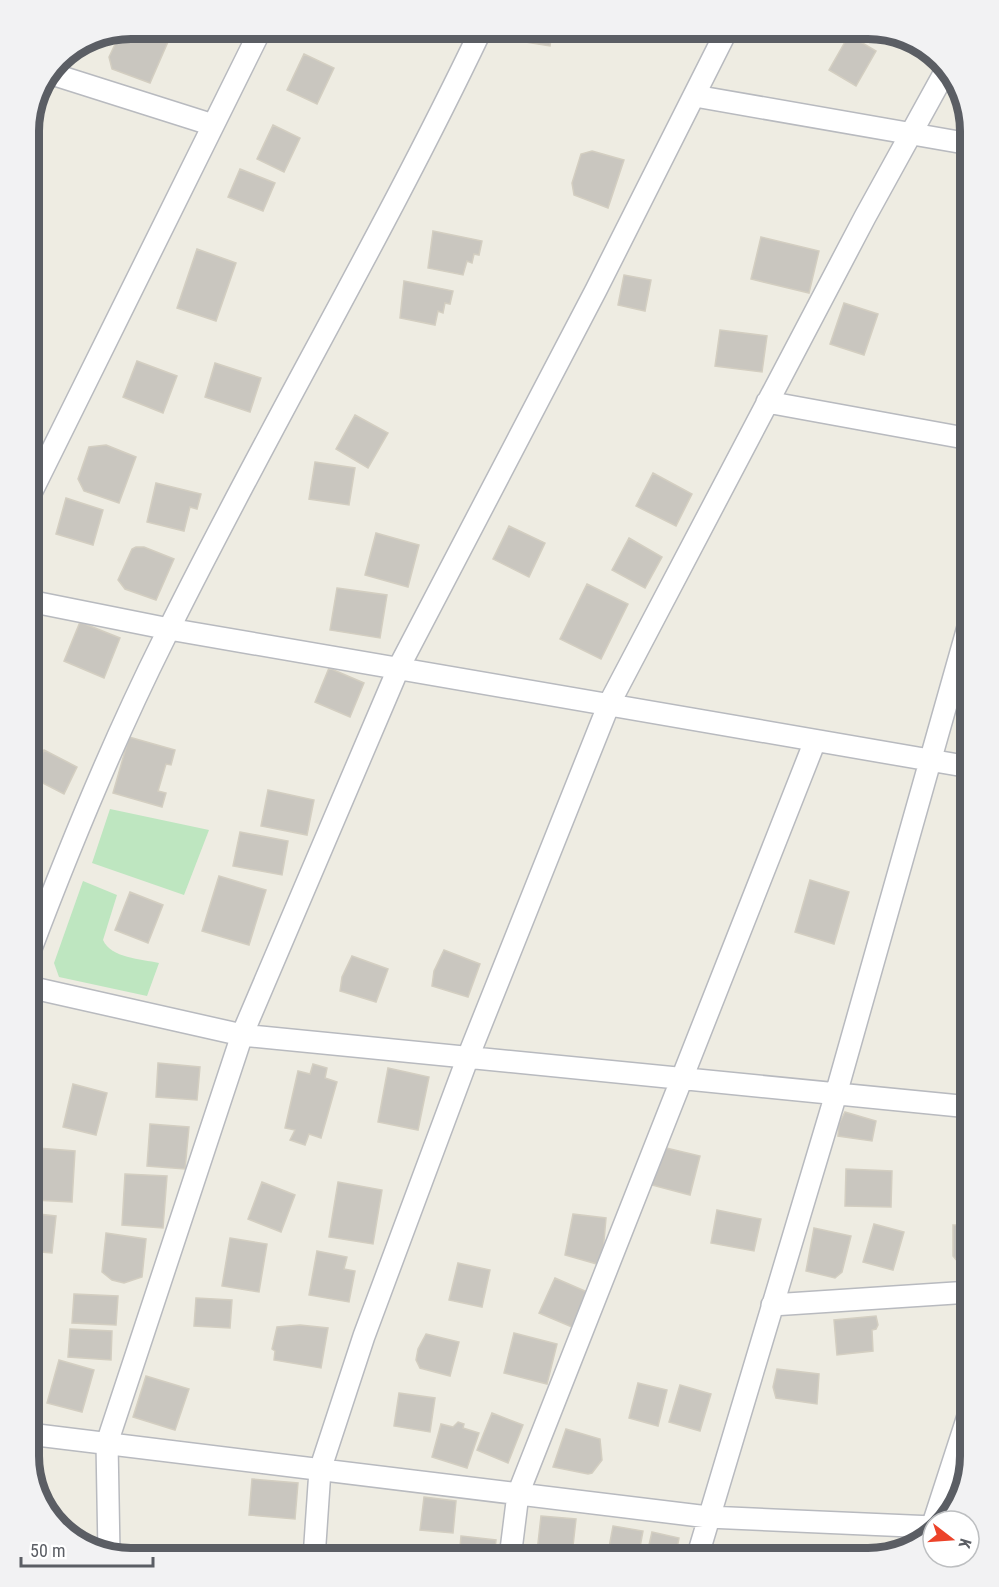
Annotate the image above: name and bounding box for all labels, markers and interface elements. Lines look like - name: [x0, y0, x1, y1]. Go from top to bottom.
- north arrow: [921, 1509, 981, 1569]
- scale bar: [21, 1530, 153, 1568]
- text: K: [954, 1536, 975, 1550]
- text: 50 m: [30, 1540, 65, 1561]

